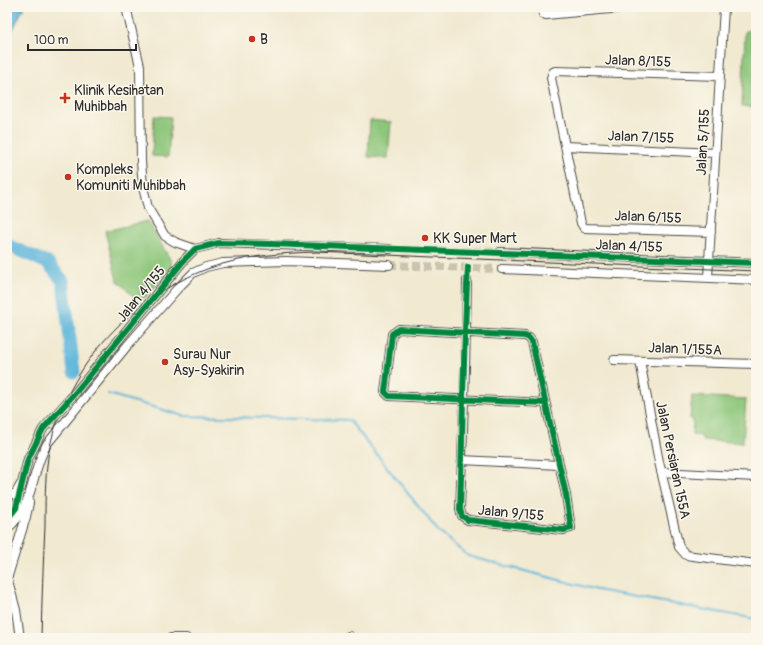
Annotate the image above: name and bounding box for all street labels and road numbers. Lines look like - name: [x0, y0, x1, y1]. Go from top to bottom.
- street label: Jalan 8/155: [605, 51, 671, 71]
- street label: Jalan 5/155: [693, 108, 713, 176]
- street label: Jalan 7/155: [607, 127, 675, 147]
- street label: Jalan 6/155: [614, 207, 682, 227]
- street label: Jalan 4/155: [595, 236, 663, 256]
- street label: Jalan 4/155: [113, 262, 169, 326]
- street label: Jalan 1/155A: [648, 339, 722, 359]
- street label: Jalan Persiaran 155A: [652, 399, 694, 521]
- street label: Jalan 9/155: [477, 502, 545, 524]

